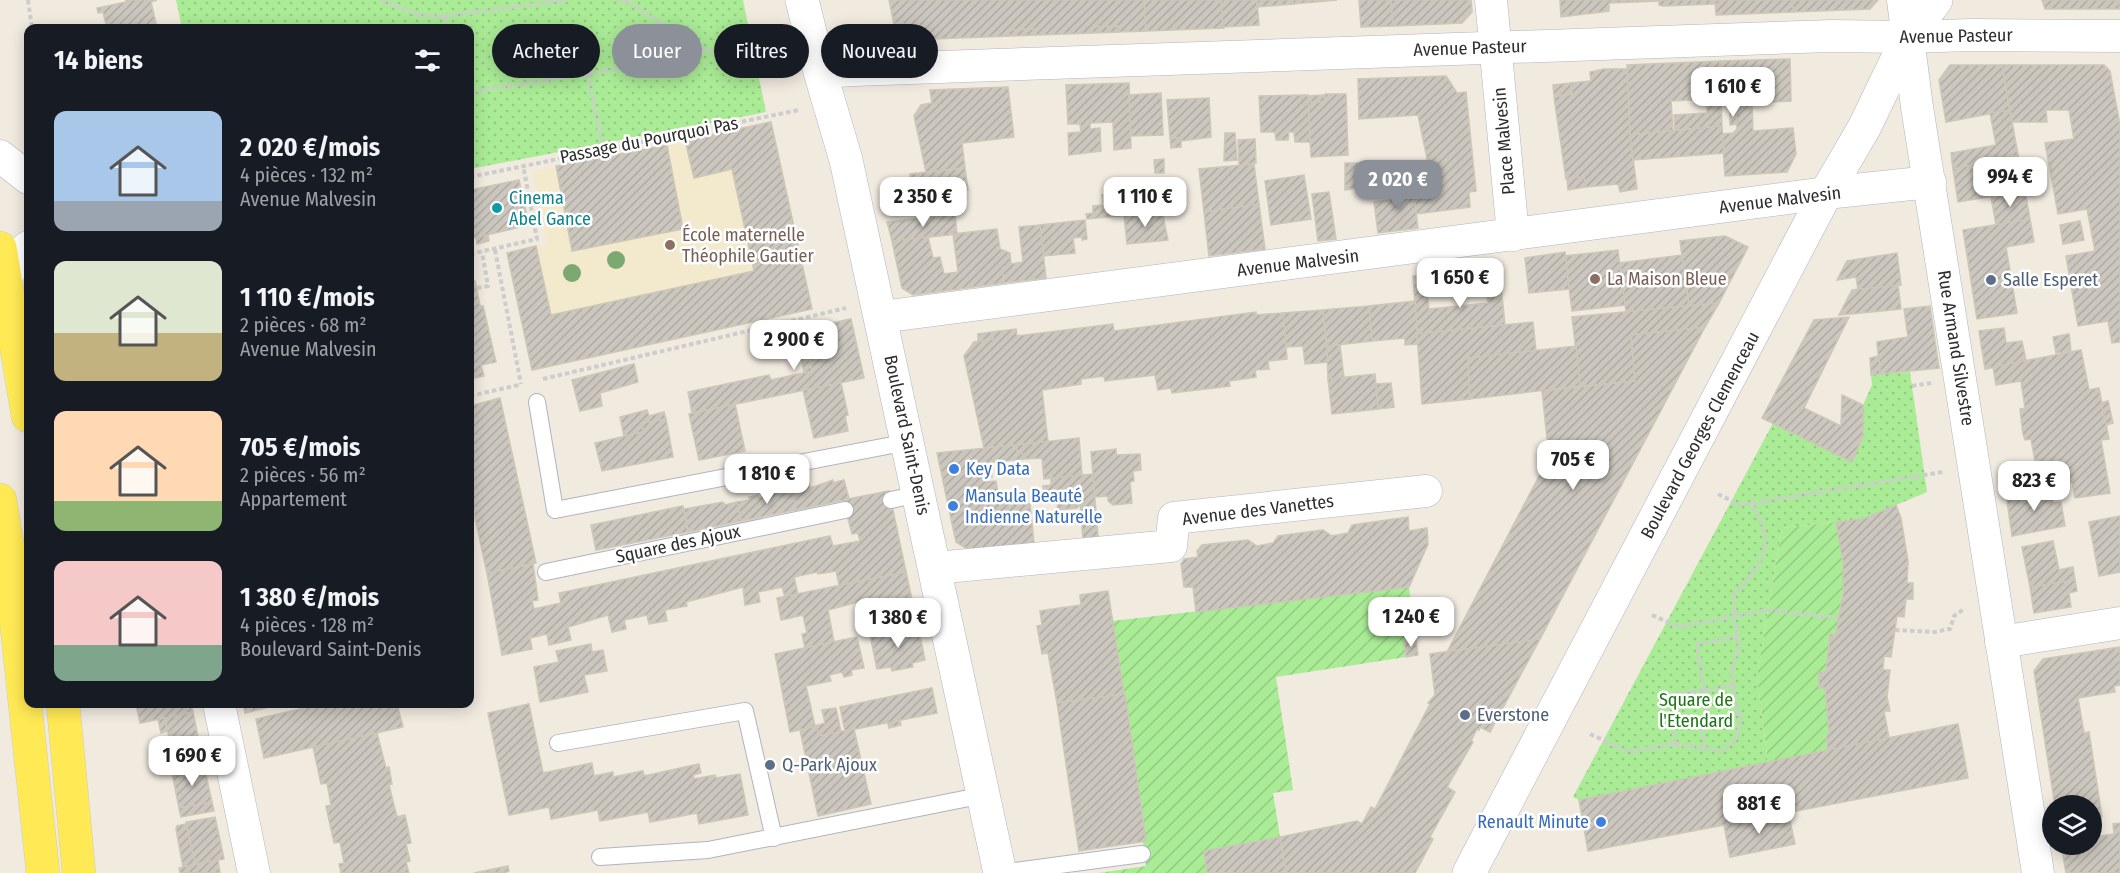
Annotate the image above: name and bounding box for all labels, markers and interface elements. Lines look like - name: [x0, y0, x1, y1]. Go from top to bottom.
- chip: Acheter: [492, 24, 600, 78]
- chip: Louer: [612, 24, 702, 78]
- chip: Filtres: [714, 24, 809, 78]
- chip: Nouveau: [821, 24, 938, 78]
- street label: Avenue Pasteur: [1899, 24, 2014, 48]
- street label: Avenue Pasteur: [1413, 35, 1528, 61]
- icon: filters: [411, 44, 444, 77]
- text: 14 biens: [54, 45, 143, 76]
- pin: 1 610 €: [1678, 67, 1788, 118]
- text: 1 610 €: [1705, 74, 1761, 98]
- street label: Place Malvesin: [1488, 86, 1520, 196]
- street label: Passage du Pourquoi Pas: [558, 112, 740, 168]
- text: 2 020 €/mois: [240, 132, 380, 163]
- icon: home: [102, 135, 174, 207]
- pin: 994 €: [1968, 157, 2052, 208]
- pin: 2 020 €: [1343, 160, 1453, 211]
- text: 4 pièces · 132 m²: [240, 163, 373, 187]
- text: 994 €: [1987, 164, 2033, 188]
- text: 2 020 €: [1368, 167, 1428, 191]
- pin: 2 350 €: [868, 177, 978, 228]
- pin: 1 110 €: [1090, 177, 1200, 228]
- street label: Avenue Malvesin: [1718, 182, 1842, 218]
- text: 2 350 €: [894, 184, 952, 208]
- text: 1 110 €: [1118, 184, 1172, 208]
- text: Avenue Malvesin: [240, 187, 377, 211]
- place label: Cinema Abel Gance: [509, 187, 591, 230]
- marker: Cinema Abel Gance: [490, 201, 504, 215]
- place label: École maternelle Théophile Gautier: [682, 223, 814, 267]
- marker: École maternelle Théophile Gautier: [663, 238, 677, 252]
- street label: Avenue Malvesin: [1236, 245, 1360, 281]
- pin: 1 650 €: [1405, 258, 1515, 309]
- text: 1 650 €: [1431, 265, 1489, 289]
- place label: La Maison Bleue: [1607, 268, 1727, 290]
- street label: Rue Armand Silvestre: [1933, 269, 1979, 427]
- place label: Salle Esperet: [2003, 269, 2098, 291]
- marker: La Maison Bleue: [1588, 272, 1602, 286]
- marker: Salle Esperet: [1984, 273, 1998, 287]
- text: 1 110 €/mois: [240, 282, 375, 313]
- icon: home: [102, 285, 174, 357]
- text: 2 pièces · 68 m²: [240, 313, 366, 337]
- pin: 2 900 €: [739, 320, 849, 371]
- text: 2 900 €: [764, 327, 824, 351]
- street label: Boulevard Georges Clemenceau: [1636, 328, 1764, 542]
- text: Avenue Malvesin: [240, 337, 377, 361]
- street label: Boulevard Saint-Denis: [879, 353, 935, 517]
- text: 705 €/mois: [240, 432, 360, 463]
- icon: home: [102, 435, 174, 507]
- pin: 705 €: [1531, 440, 1615, 491]
- text: 705 €: [1551, 447, 1595, 471]
- pin: 1 810 €: [712, 454, 822, 505]
- place label: Key Data: [966, 458, 1030, 480]
- text: 1 810 €: [739, 461, 795, 485]
- pin: 823 €: [1992, 461, 2076, 512]
- marker: Key Data: [947, 462, 961, 476]
- text: 2 pièces · 56 m²: [240, 463, 366, 487]
- text: 823 €: [2012, 468, 2056, 492]
- place label: Mansula Beauté Indienne Naturelle: [965, 485, 1103, 528]
- text: Appartement: [240, 487, 347, 511]
- street label: Avenue des Vanettes: [1181, 490, 1335, 530]
- marker: Mansula Beauté Indienne Naturelle: [946, 499, 960, 513]
- street label: Square des Ajoux: [614, 520, 742, 568]
- text: 1 380 €/mois: [240, 582, 379, 613]
- icon: home: [102, 585, 174, 657]
- pin: 1 240 €: [1356, 597, 1466, 648]
- pin: 1 380 €: [843, 598, 953, 649]
- text: 1 240 €: [1382, 604, 1440, 628]
- text: 1 380 €: [869, 605, 927, 629]
- text: 4 pièces · 128 m²: [240, 613, 374, 637]
- text: Boulevard Saint-Denis: [240, 637, 421, 661]
- park label: Square de l'Etendard: [1659, 689, 1733, 732]
- place label: Everstone: [1477, 704, 1549, 726]
- marker: Everstone: [1458, 708, 1472, 722]
- pin: 1 690 €: [137, 736, 247, 787]
- text: 1 690 €: [163, 743, 221, 767]
- place label: Q-Park Ajoux: [782, 754, 877, 776]
- marker: Q-Park Ajoux: [763, 758, 777, 772]
- pin: 881 €: [1717, 784, 1801, 835]
- text: 881 €: [1737, 791, 1781, 815]
- map controls: [2042, 795, 2102, 855]
- button: layers: [2042, 795, 2102, 855]
- place label: Renault Minute: [1477, 811, 1589, 833]
- marker: Renault Minute: [1594, 815, 1608, 829]

